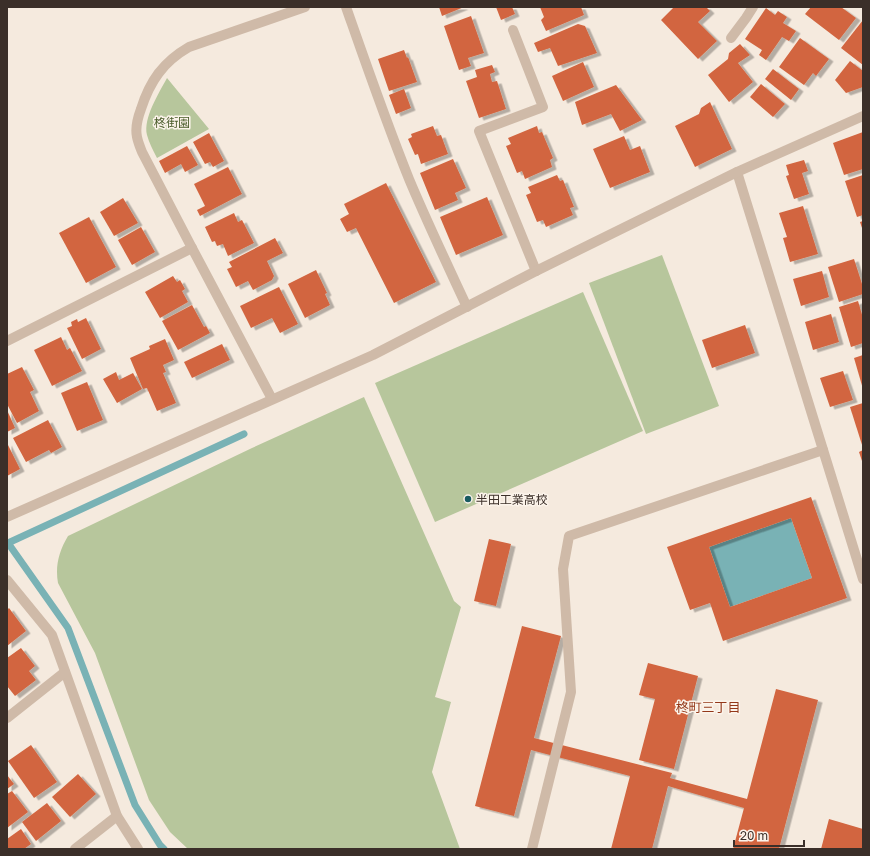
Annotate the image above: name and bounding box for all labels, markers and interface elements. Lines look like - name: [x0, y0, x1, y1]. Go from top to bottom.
- park label: 柊街園: [154, 115, 190, 130]
- place label: 半田工業高校: [476, 492, 548, 507]
- marker: 半田工業高校: [463, 494, 473, 504]
- district label: 柊町三丁目: [675, 699, 741, 715]
- scale bar: [734, 822, 804, 848]
- text: 20 m: [740, 828, 768, 843]

